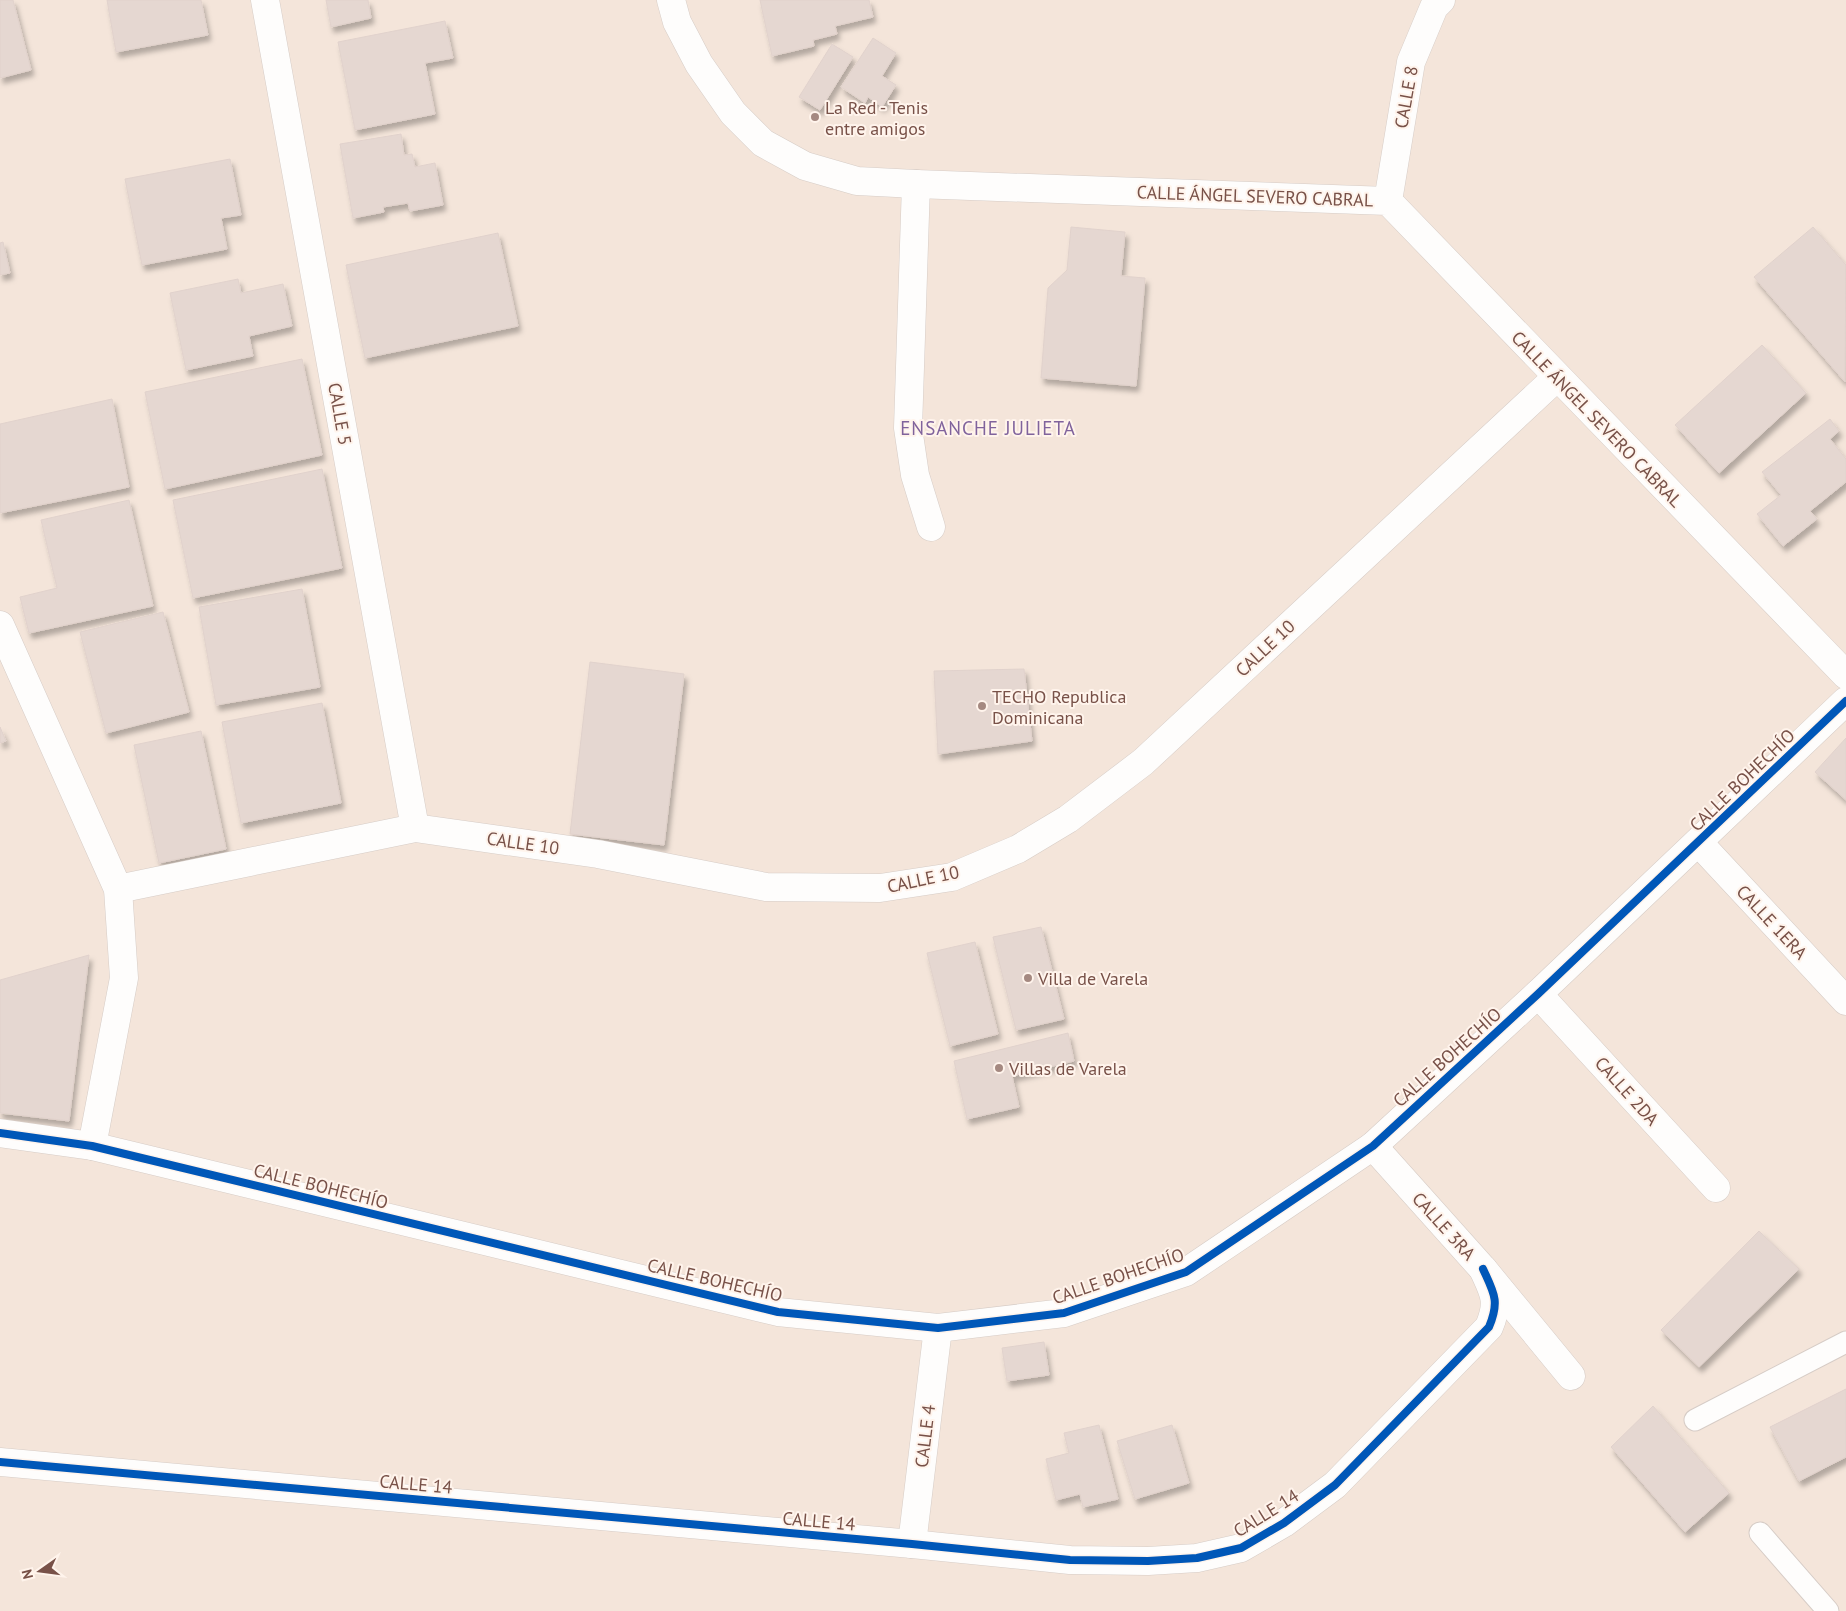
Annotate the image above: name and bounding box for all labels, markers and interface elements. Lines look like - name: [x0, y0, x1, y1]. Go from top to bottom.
- street label: CALLE 8: [1389, 64, 1423, 130]
- place label: La Red - Tenis entre amigos: [825, 96, 928, 140]
- marker: La Red - Tenis entre amigos: [809, 111, 821, 123]
- street label: CALLE ÁNGEL SEVERO CABRAL: [1136, 180, 1374, 212]
- street label: CALLE ÁNGEL SEVERO CABRAL: [1507, 326, 1687, 512]
- street label: CALLE 5: [323, 381, 357, 447]
- district label: ENSANCHE JULIETA: [900, 416, 1076, 440]
- street label: CALLE 10: [1230, 615, 1300, 681]
- place label: TECHO Republica Dominicana: [992, 685, 1126, 729]
- marker: TECHO Republica Dominicana: [976, 700, 988, 712]
- street label: CALLE BOHECHÍO: [1684, 724, 1800, 836]
- street label: CALLE 10: [485, 827, 561, 859]
- street label: CALLE 10: [885, 860, 961, 898]
- street label: CALLE 1ERA: [1732, 880, 1813, 964]
- place label: Villa de Varela: [1037, 967, 1148, 990]
- marker: Villa de Varela: [1022, 972, 1034, 984]
- street label: CALLE BOHECHÍO: [1388, 1002, 1506, 1112]
- street label: CALLE 2DA: [1590, 1052, 1664, 1131]
- place label: Villas de Varela: [1008, 1057, 1127, 1080]
- marker: Villas de Varela: [993, 1062, 1005, 1074]
- street label: CALLE BOHECHÍO: [251, 1158, 391, 1214]
- street label: CALLE 3RA: [1407, 1187, 1481, 1265]
- street label: CALLE BOHECHÍO: [1049, 1243, 1187, 1309]
- street label: CALLE BOHECHÍO: [645, 1253, 785, 1307]
- street label: CALLE 4: [910, 1403, 940, 1469]
- street label: CALLE 14: [379, 1469, 454, 1499]
- street label: CALLE 14: [1229, 1484, 1303, 1542]
- street label: CALLE 14: [782, 1506, 857, 1536]
- north arrow: [15, 1546, 65, 1596]
- text: N: [18, 1568, 37, 1581]

